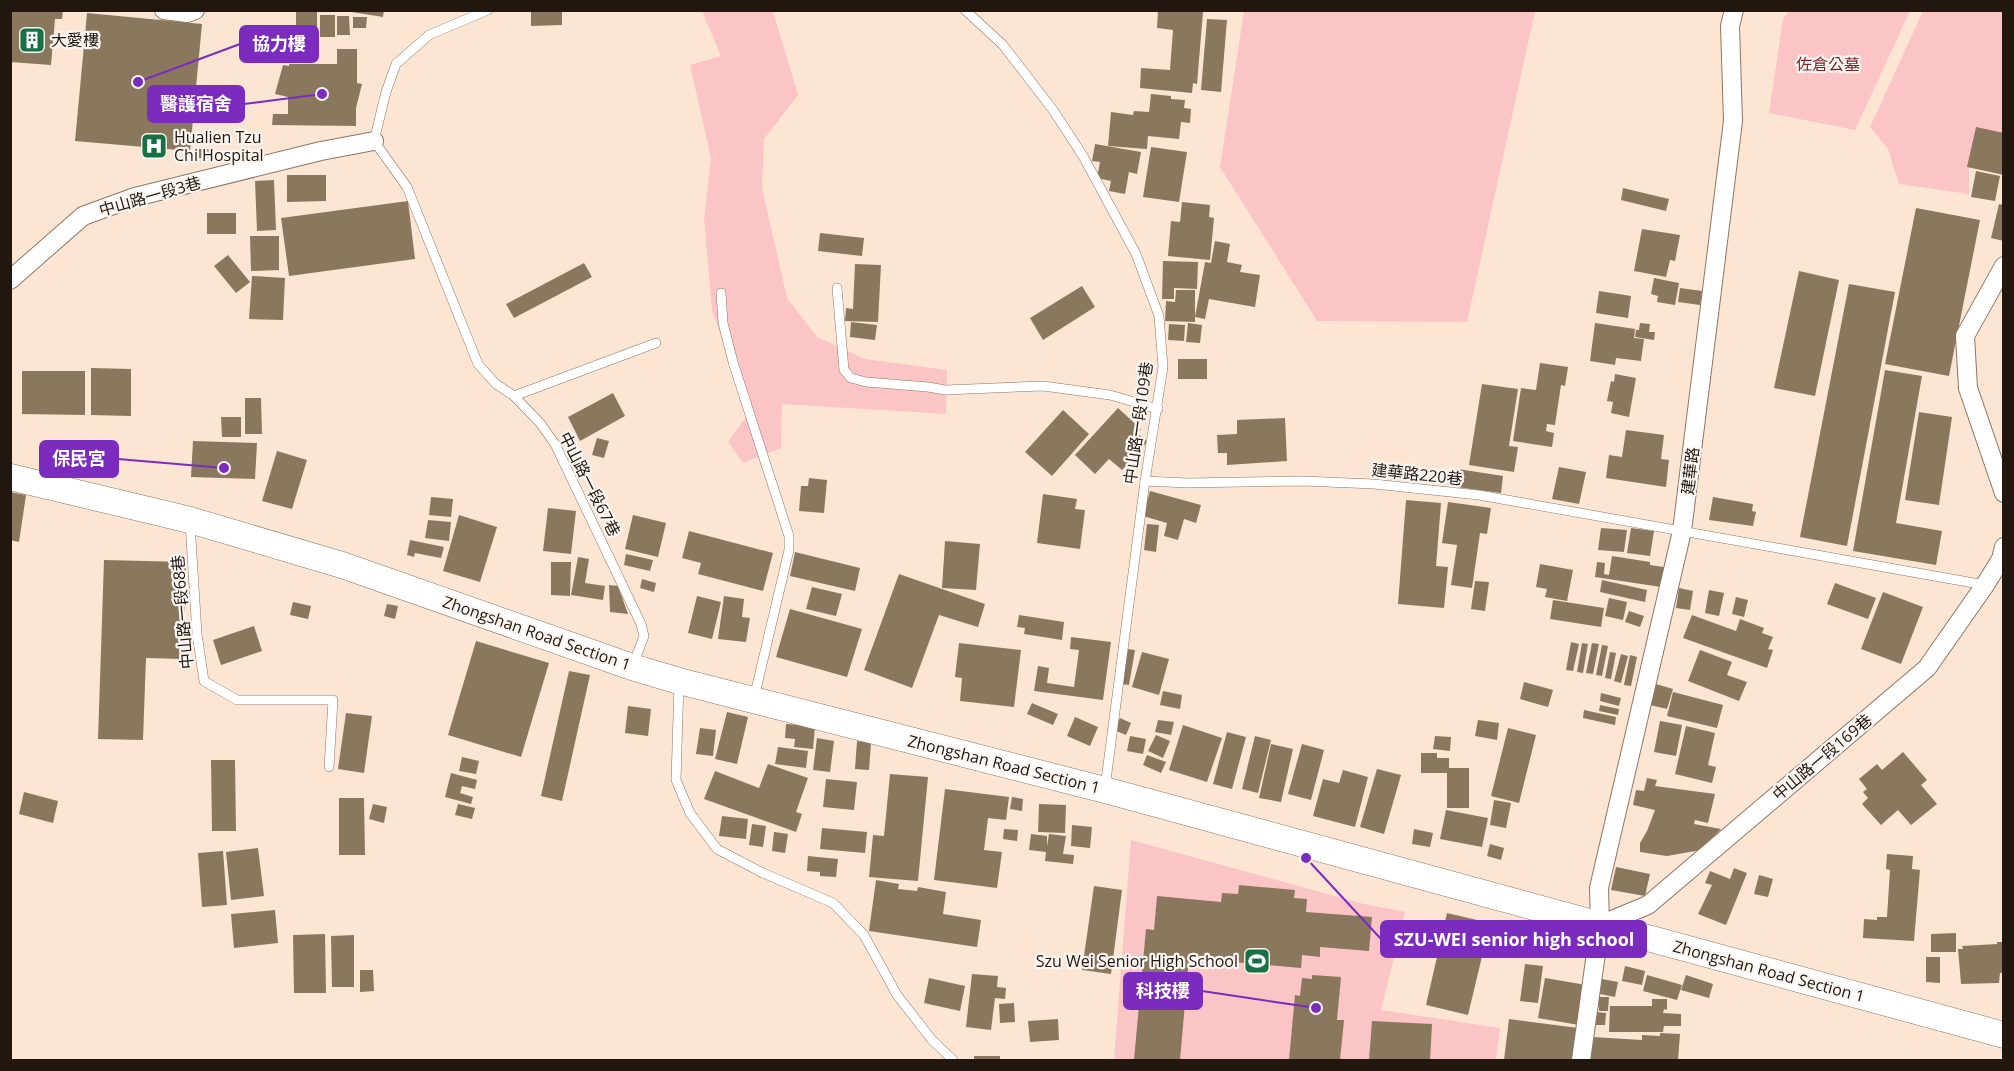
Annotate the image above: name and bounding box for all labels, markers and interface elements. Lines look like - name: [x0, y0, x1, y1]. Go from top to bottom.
- building icon: 大愛樓: [17, 25, 47, 55]
- callout: 協力樓: [240, 26, 318, 62]
- place label: 大愛樓: [51, 29, 99, 51]
- text: 協力樓: [252, 31, 306, 55]
- park label: 佐倉公墓: [1796, 53, 1860, 75]
- callout: 醫護宿舍: [148, 86, 244, 122]
- text: 醫護宿舍: [160, 91, 232, 115]
- place label: Hualien Tzu Chi Hospital: [174, 126, 264, 166]
- hospital icon: Hualien Tzu Chi Hospital: [139, 131, 169, 161]
- street label: 中山路一段3巷: [96, 171, 204, 221]
- street label: 中山路一段109巷: [1119, 360, 1157, 486]
- street label: 中山路一段67巷: [554, 428, 626, 540]
- callout: 保民宮: [40, 441, 118, 477]
- text: 保民宮: [52, 446, 106, 470]
- street label: 建華路: [1676, 446, 1704, 496]
- street label: 建華路220巷: [1370, 458, 1464, 490]
- street label: 中山路一段68巷: [166, 554, 198, 670]
- street label: Zhongshan Road Section 1: [440, 590, 634, 676]
- street label: 中山路一段169巷: [1768, 709, 1876, 805]
- street label: Zhongshan Road Section 1: [905, 729, 1103, 799]
- callout: SZU-WEI senior high school: [1381, 921, 1646, 957]
- text: SZU-WEI senior high school: [1394, 927, 1634, 951]
- street label: Zhongshan Road Section 1: [1671, 935, 1867, 1007]
- sports icon: Szu Wei Senior High School: [1242, 946, 1272, 976]
- place label: Szu Wei Senior High School: [1036, 950, 1238, 972]
- callout: 科技樓: [1124, 973, 1202, 1009]
- text: 科技樓: [1136, 978, 1190, 1002]

